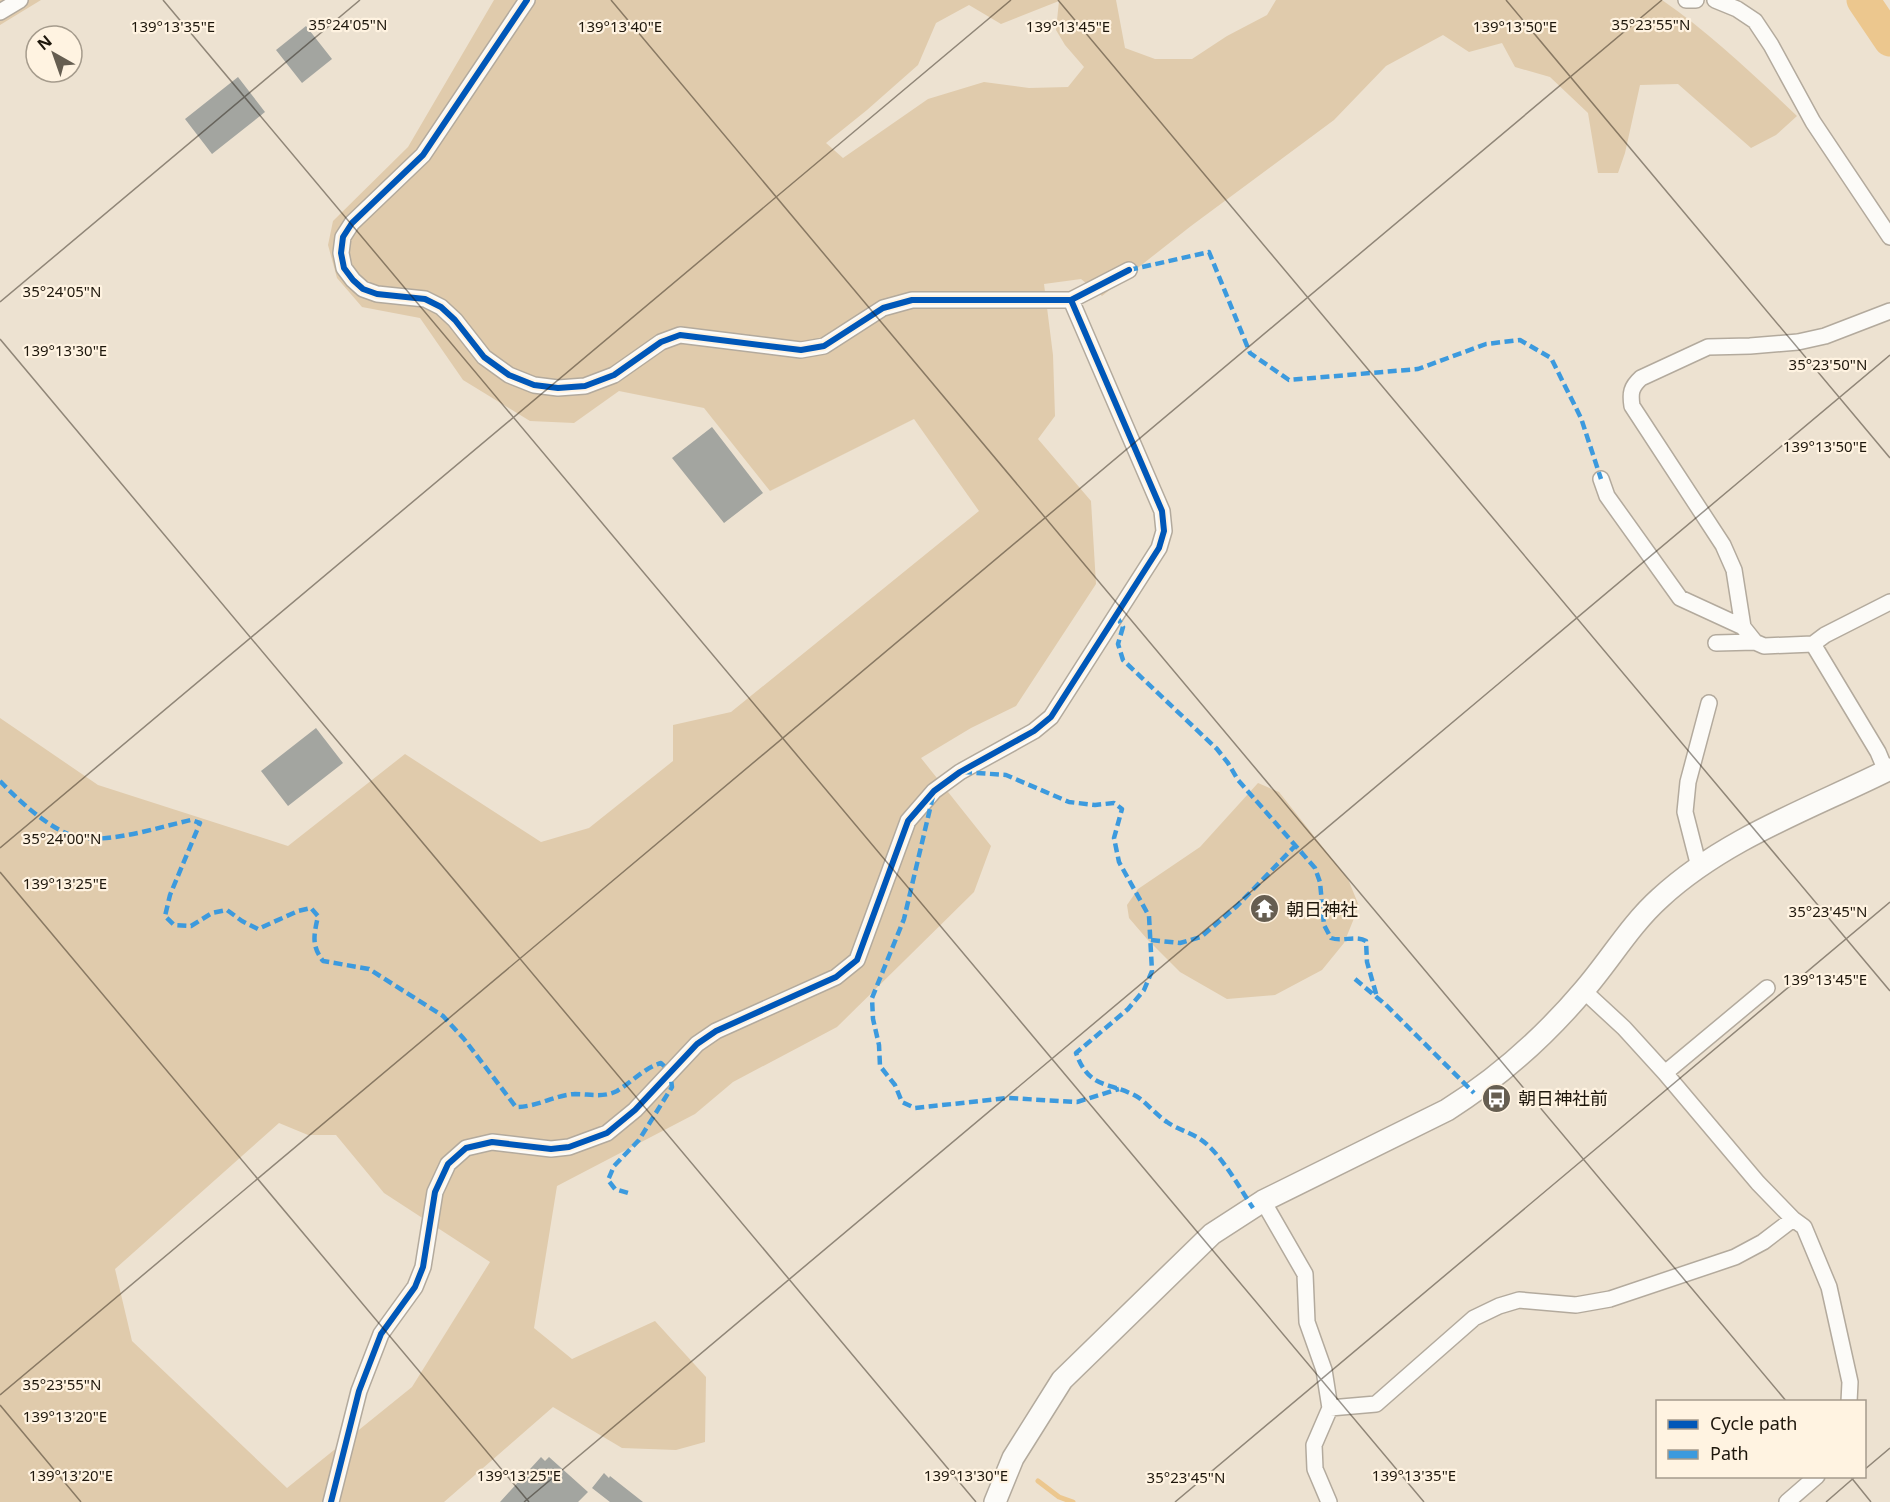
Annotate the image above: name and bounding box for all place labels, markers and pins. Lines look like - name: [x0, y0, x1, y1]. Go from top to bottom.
- temple icon: 朝日神社: [1249, 893, 1281, 925]
- place label: 朝日神社: [1286, 897, 1358, 921]
- bus stop icon: 朝日神社前: [1481, 1082, 1513, 1114]
- place label: 朝日神社前: [1518, 1086, 1608, 1110]

